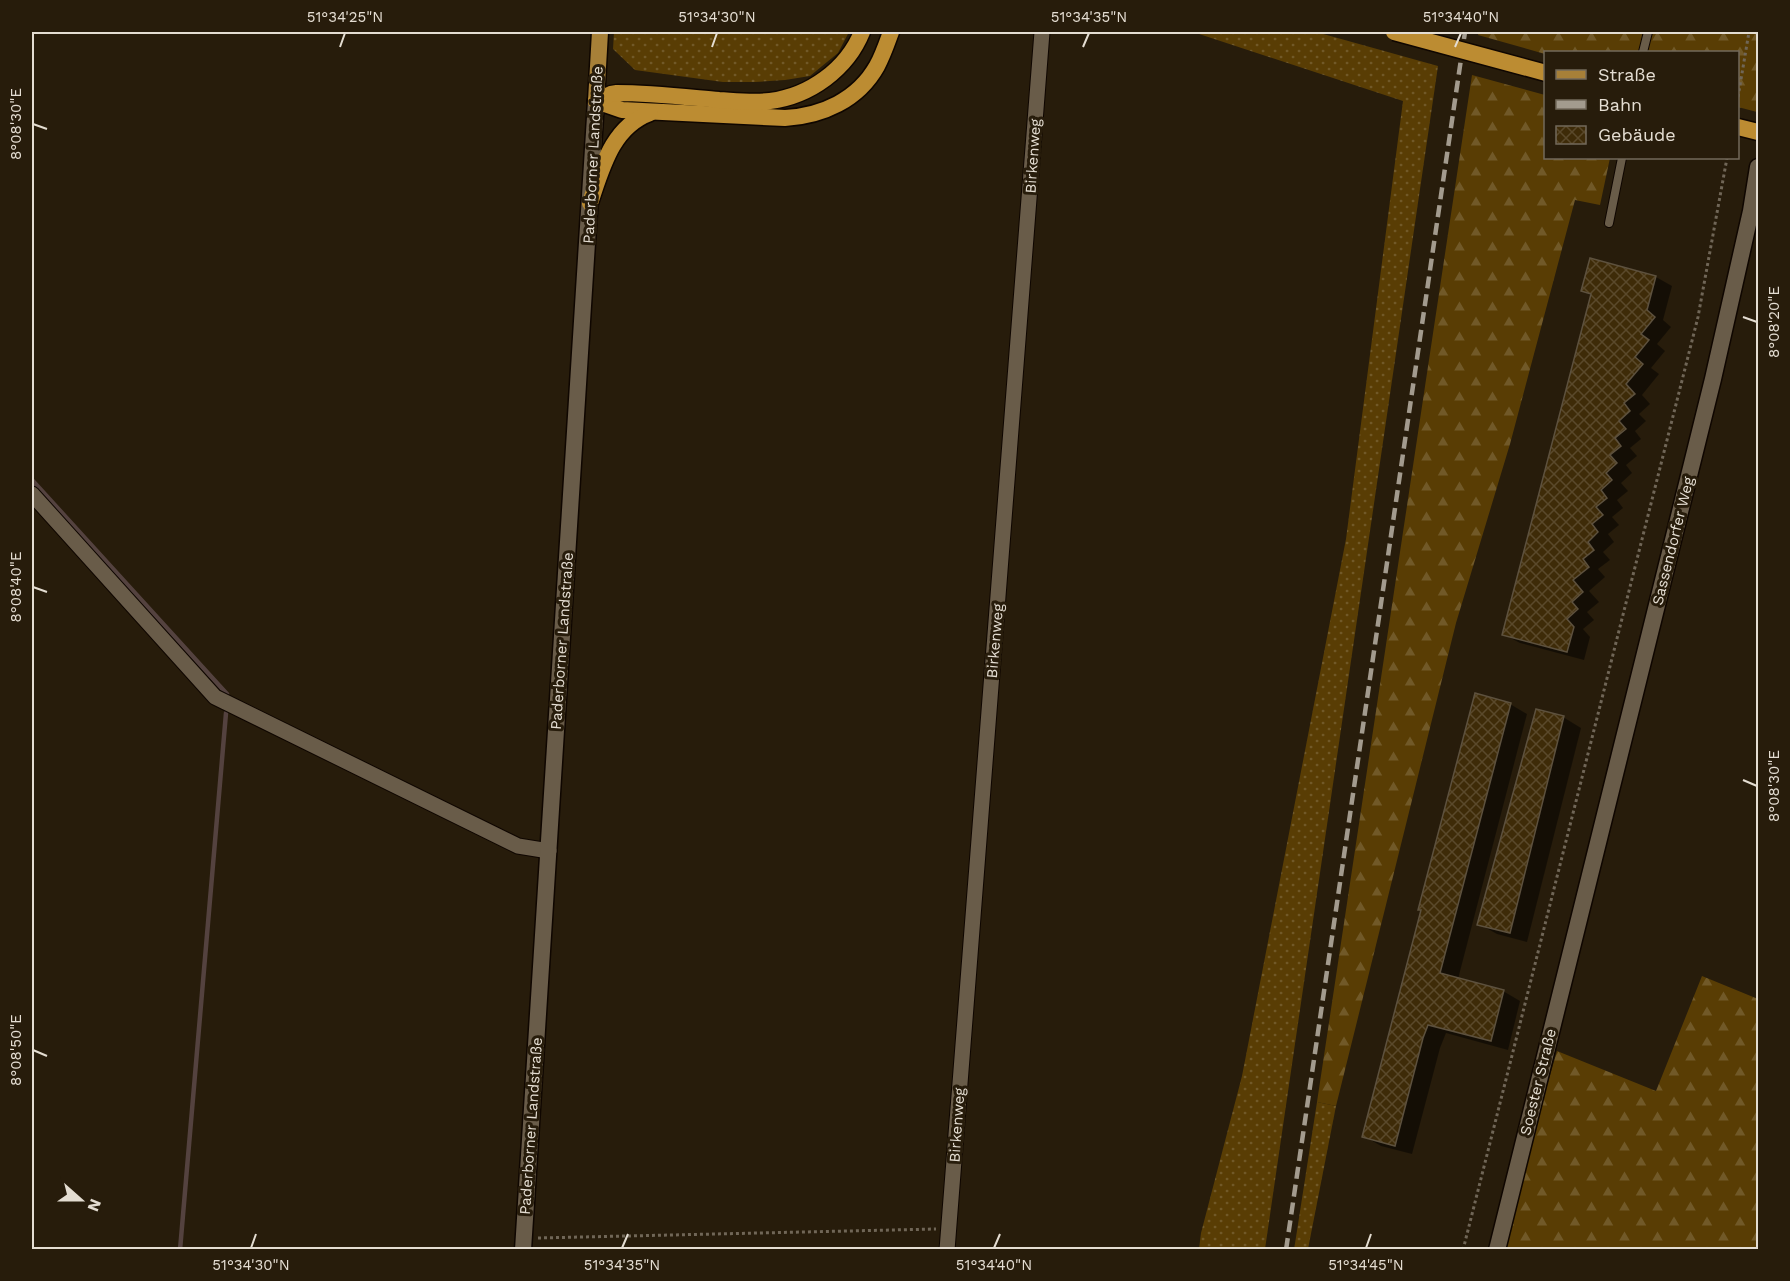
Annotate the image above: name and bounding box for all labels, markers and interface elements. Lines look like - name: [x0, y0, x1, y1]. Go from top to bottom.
- text: 51°34'25"N: [307, 8, 383, 26]
- text: 51°34'30"N: [678, 8, 756, 26]
- text: 51°34'35"N: [1051, 8, 1127, 26]
- text: 51°34'40"N: [1423, 8, 1499, 26]
- legend: [1544, 51, 1739, 159]
- text: Straße: [1598, 64, 1656, 85]
- street label: Paderborner Landstraße: [579, 66, 607, 244]
- text: 8°08'30"E: [7, 88, 25, 160]
- text: Bahn: [1598, 94, 1642, 115]
- street label: Birkenweg: [1021, 118, 1045, 194]
- text: Gebäude: [1598, 124, 1676, 145]
- text: 8°08'20"E: [1765, 286, 1783, 358]
- street label: Sassendorfer Weg: [1648, 475, 1698, 607]
- text: 8°08'40"E: [7, 552, 25, 622]
- street label: Paderborner Landstraße: [547, 552, 577, 730]
- street label: Birkenweg: [983, 603, 1007, 679]
- text: 8°08'30"E: [1765, 750, 1783, 822]
- text: 8°08'50"E: [7, 1014, 25, 1086]
- street label: Soester Straße: [1516, 1027, 1560, 1137]
- street label: Paderborner Landstraße: [516, 1037, 546, 1215]
- street label: Birkenweg: [945, 1087, 969, 1163]
- north arrow: [51, 1170, 111, 1230]
- text: N: [84, 1196, 106, 1214]
- text: 51°34'30"N: [212, 1256, 290, 1274]
- text: 51°34'35"N: [584, 1256, 660, 1274]
- text: 51°34'40"N: [956, 1256, 1032, 1274]
- text: 51°34'45"N: [1328, 1256, 1404, 1274]

